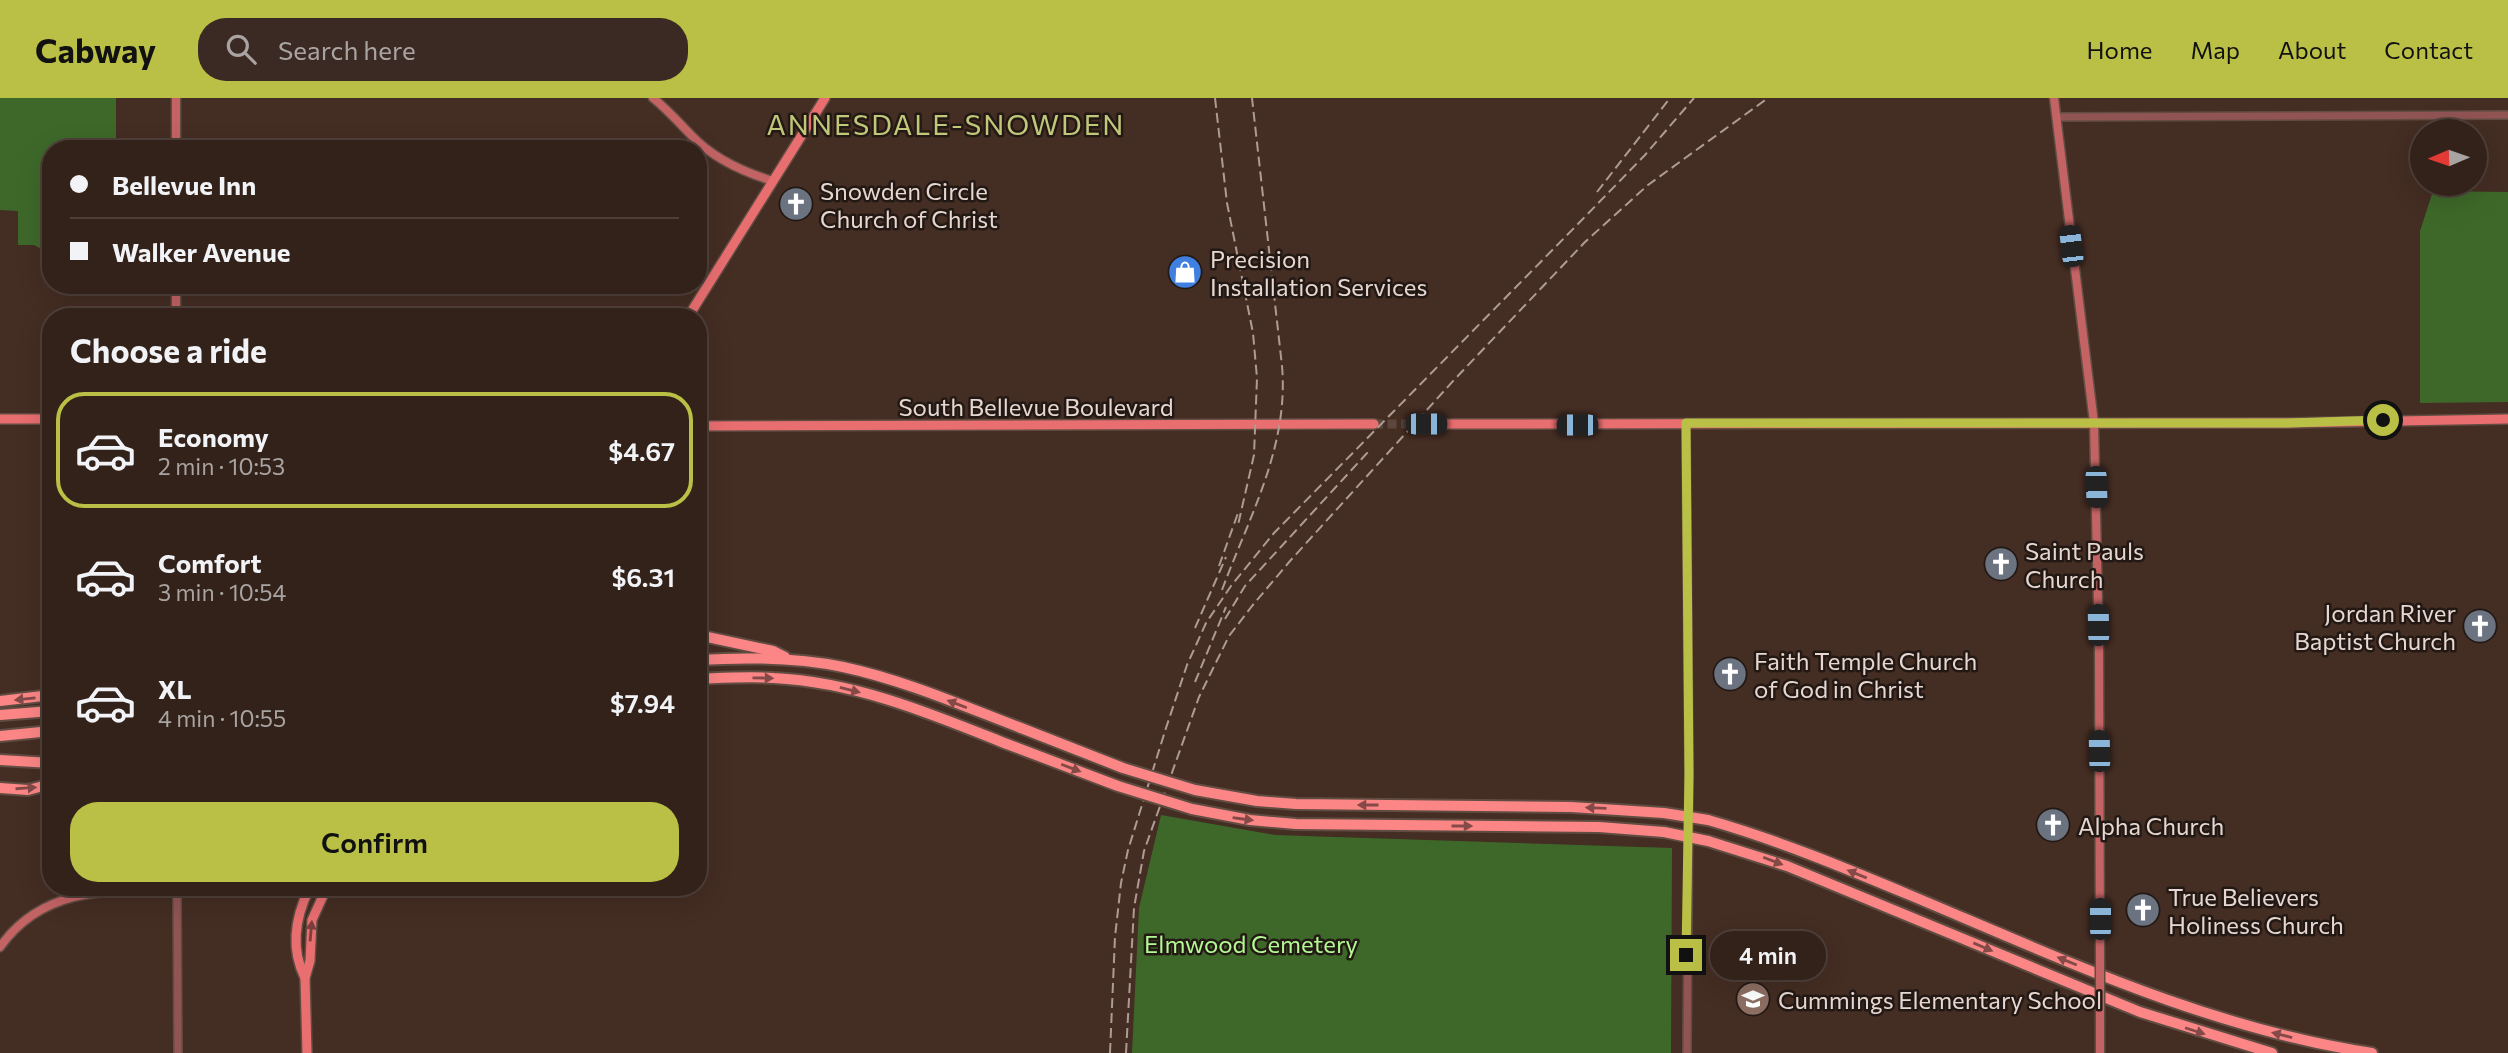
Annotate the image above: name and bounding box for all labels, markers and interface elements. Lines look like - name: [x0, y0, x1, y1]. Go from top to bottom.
- search box: [198, 18, 688, 81]
- text: Cabway: [35, 29, 156, 70]
- icon: search: [222, 30, 260, 68]
- text: Search here: [278, 34, 416, 65]
- text: Home: [2087, 35, 2153, 64]
- text: Map: [2191, 35, 2240, 64]
- text: About: [2278, 35, 2346, 64]
- text: Contact: [2384, 35, 2473, 64]
- district label: ANNESDALE-SNOWDEN: [767, 107, 1125, 141]
- north arrow: [2410, 119, 2487, 196]
- map controls: [2410, 119, 2487, 196]
- text: Bellevue Inn: [112, 169, 256, 200]
- place label: Snowden Circle Church of Christ: [820, 176, 998, 233]
- church icon: Snowden Circle Church of Christ: [777, 185, 815, 223]
- car: [2059, 224, 2084, 268]
- text: Walker Avenue: [112, 236, 290, 267]
- place label: Precision Installation Services: [1210, 244, 1427, 301]
- shop icon: Precision Installation Services: [1166, 253, 1204, 291]
- text: Choose a ride: [70, 330, 267, 370]
- street label: South Bellevue Boulevard: [898, 392, 1174, 421]
- route start: [2367, 404, 2399, 436]
- car: [1406, 414, 1448, 435]
- car: [1557, 415, 1599, 436]
- icon: car: [74, 419, 137, 482]
- text: Economy: [158, 421, 269, 452]
- text: $4.67: [608, 435, 675, 466]
- text: 2 min · 10:53: [158, 452, 285, 480]
- car: [2085, 466, 2108, 508]
- place label: Saint Pauls Church: [2025, 536, 2144, 593]
- icon: car: [74, 545, 137, 608]
- church icon: Saint Pauls Church: [1982, 545, 2020, 583]
- text: Comfort: [158, 547, 261, 578]
- text: $6.31: [611, 561, 675, 592]
- text: 3 min · 10:54: [158, 578, 286, 606]
- place label: Jordan River Baptist Church: [2294, 598, 2456, 655]
- car: [2088, 604, 2109, 646]
- church icon: Jordan River Baptist Church: [2461, 607, 2499, 645]
- place label: Faith Temple Church of God in Christ: [1754, 646, 1977, 703]
- church icon: Faith Temple Church of God in Christ: [1711, 655, 1749, 693]
- icon: car: [74, 671, 137, 734]
- one-way arrow: [752, 672, 774, 684]
- text: XL: [158, 673, 192, 704]
- one-way arrow: [840, 684, 862, 695]
- text: $7.94: [610, 687, 675, 718]
- one-way arrow: [14, 693, 36, 704]
- one-way arrow: [946, 698, 967, 709]
- text: 4 min · 10:55: [158, 704, 286, 732]
- car: [2089, 730, 2110, 772]
- one-way arrow: [1061, 762, 1082, 773]
- one-way arrow: [15, 782, 37, 793]
- one-way arrow: [1357, 800, 1379, 811]
- button: Confirm: [70, 802, 679, 882]
- one-way arrow: [1585, 802, 1607, 813]
- church icon: Alpha Church: [2034, 806, 2072, 844]
- place label: Alpha Church: [2078, 811, 2224, 840]
- one-way arrow: [1233, 814, 1255, 825]
- one-way arrow: [1451, 820, 1473, 832]
- one-way arrow: [1762, 855, 1783, 866]
- one-way arrow: [1846, 868, 1867, 879]
- place label: True Believers Holiness Church: [2168, 882, 2344, 939]
- church icon: True Believers Holiness Church: [2124, 891, 2162, 929]
- car: [2090, 898, 2111, 940]
- one-way arrow: [306, 920, 317, 942]
- park label: Elmwood Cemetery: [1144, 929, 1358, 958]
- callout: 4 min: [1710, 930, 1826, 980]
- route end: [1670, 939, 1702, 971]
- text: 4 min: [1739, 941, 1797, 969]
- one-way arrow: [1973, 942, 1994, 953]
- one-way arrow: [2056, 955, 2077, 966]
- school or university icon: Cummings Elementary School: [1734, 980, 1772, 1018]
- place label: Cummings Elementary School: [1778, 985, 2102, 1014]
- one-way arrow: [2184, 1026, 2205, 1036]
- one-way arrow: [2270, 1029, 2292, 1040]

